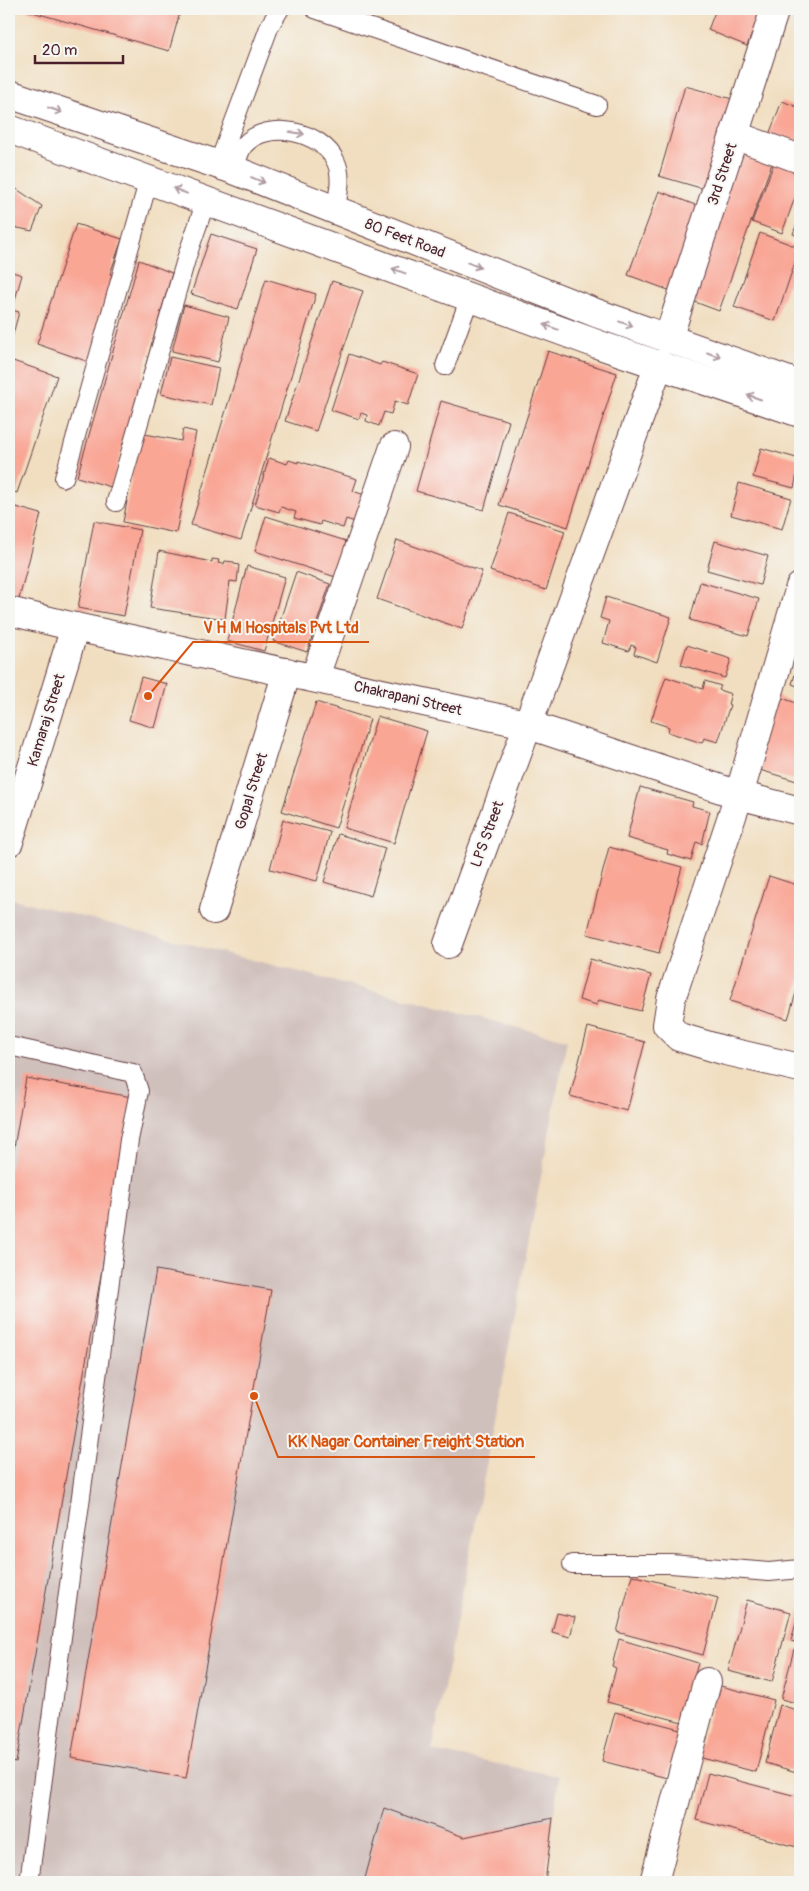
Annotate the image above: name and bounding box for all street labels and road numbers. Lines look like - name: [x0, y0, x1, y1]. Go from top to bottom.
- street label: 3rd Street: [703, 140, 742, 208]
- street label: 80 Feet Road: [362, 214, 448, 263]
- street label: Kamaraj Street: [23, 671, 70, 769]
- street label: Chakrapani Street: [352, 677, 465, 720]
- street label: Gopal Street: [231, 749, 272, 832]
- street label: LPS Street: [467, 797, 509, 870]

